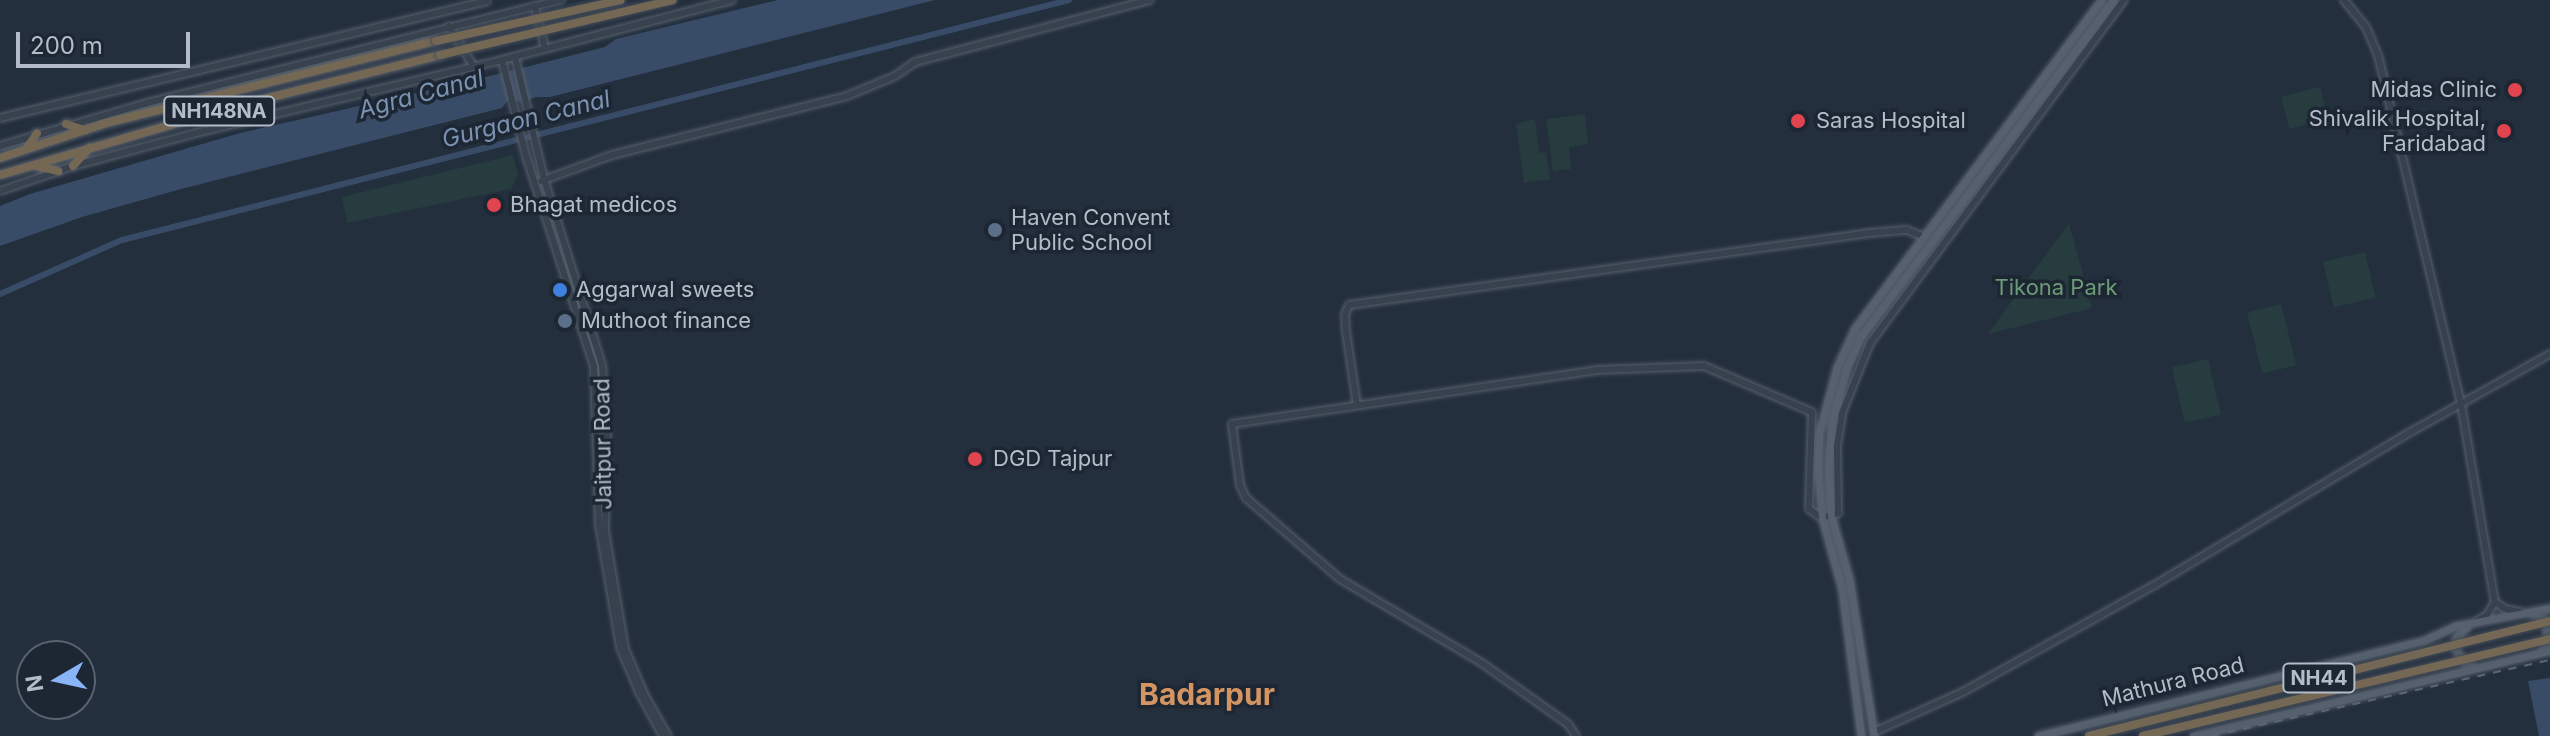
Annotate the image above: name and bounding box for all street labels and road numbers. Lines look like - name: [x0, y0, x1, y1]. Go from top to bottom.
- road number: NH148NA: [163, 95, 275, 127]
- street label: Jaitpur Road: [589, 378, 617, 510]
- street label: Mathura Road: [2099, 652, 2247, 712]
- road number: NH44: [2281, 662, 2357, 694]

